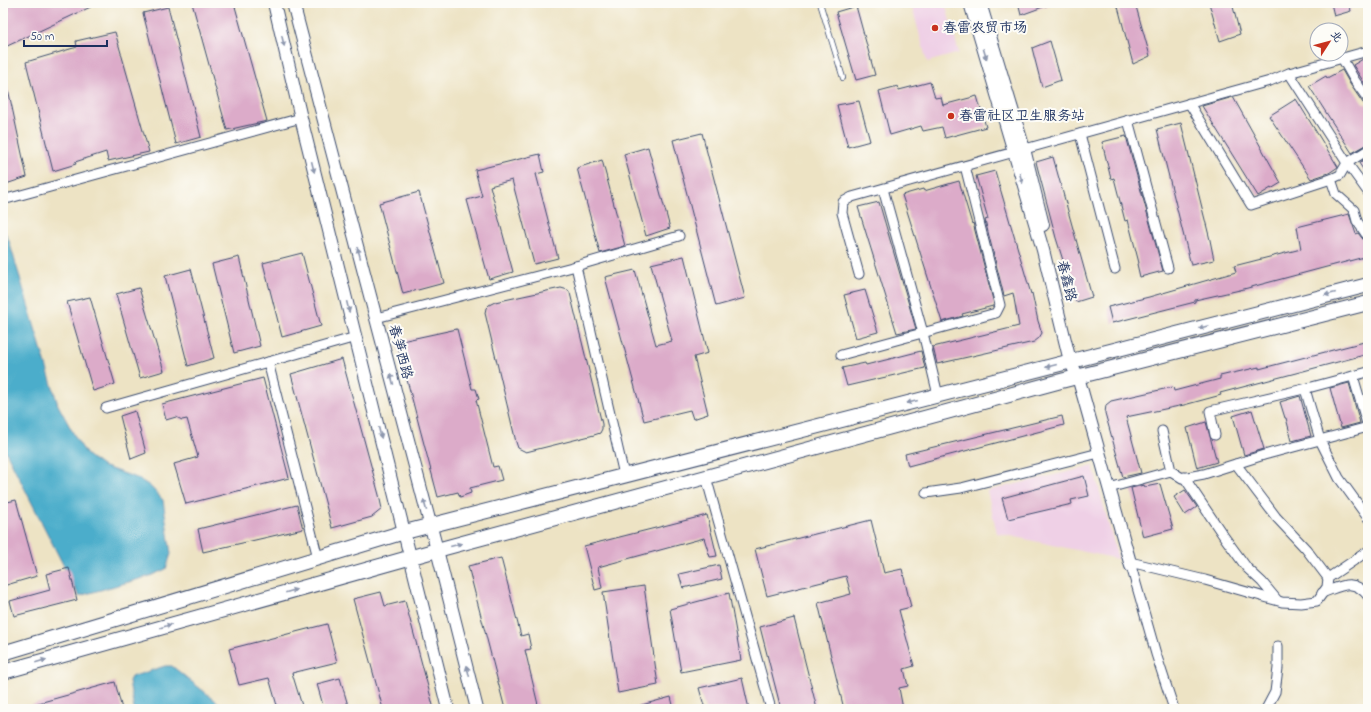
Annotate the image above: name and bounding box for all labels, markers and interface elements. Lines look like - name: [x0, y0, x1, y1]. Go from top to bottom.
- place label: 春雷农贸市场: [943, 18, 1027, 39]
- scale bar: [24, 22, 107, 48]
- north arrow: [1309, 22, 1349, 62]
- marker: 春雷农贸市场: [930, 23, 940, 33]
- text: 50 m: [30, 28, 54, 46]
- text: 北: [1327, 28, 1346, 46]
- one-way arrow: [280, 35, 286, 47]
- one-way arrow: [982, 48, 988, 60]
- place label: 春雷社区卫生服务站: [959, 106, 1085, 127]
- marker: 春雷社区卫生服务站: [946, 111, 956, 121]
- one-way arrow: [311, 161, 317, 174]
- one-way arrow: [1018, 173, 1024, 185]
- one-way arrow: [355, 247, 361, 259]
- street label: 春鑫路: [1051, 258, 1081, 304]
- one-way arrow: [1324, 292, 1336, 298]
- one-way arrow: [346, 301, 352, 313]
- street label: 春笋西路: [383, 322, 417, 382]
- one-way arrow: [1198, 324, 1211, 330]
- one-way arrow: [1045, 363, 1057, 369]
- one-way arrow: [388, 373, 394, 385]
- one-way arrow: [906, 399, 918, 405]
- one-way arrow: [377, 427, 383, 439]
- one-way arrow: [421, 499, 427, 511]
- one-way arrow: [451, 542, 463, 548]
- one-way arrow: [285, 588, 297, 594]
- one-way arrow: [160, 623, 172, 629]
- one-way arrow: [34, 658, 47, 664]
- one-way arrow: [465, 665, 471, 677]

